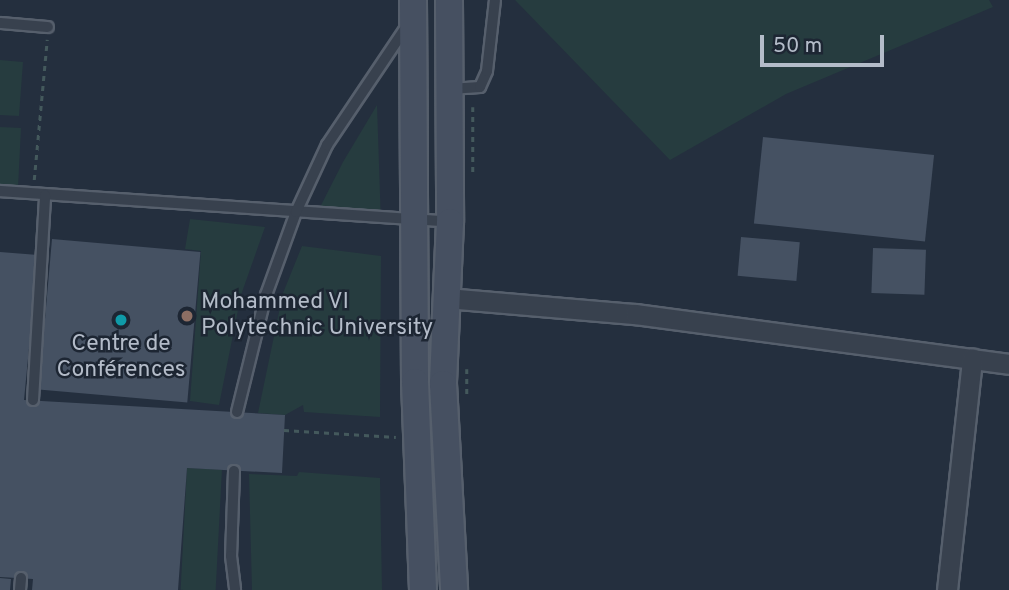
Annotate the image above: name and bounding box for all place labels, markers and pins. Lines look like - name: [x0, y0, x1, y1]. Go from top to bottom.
- place label: Mohammed VI Polytechnic University: [201, 289, 433, 343]
- marker: Mohammed VI Polytechnic University: [179, 308, 195, 324]
- marker: Centre de Conférences: [113, 312, 129, 328]
- place label: Centre de Conférences: [56, 331, 186, 385]

